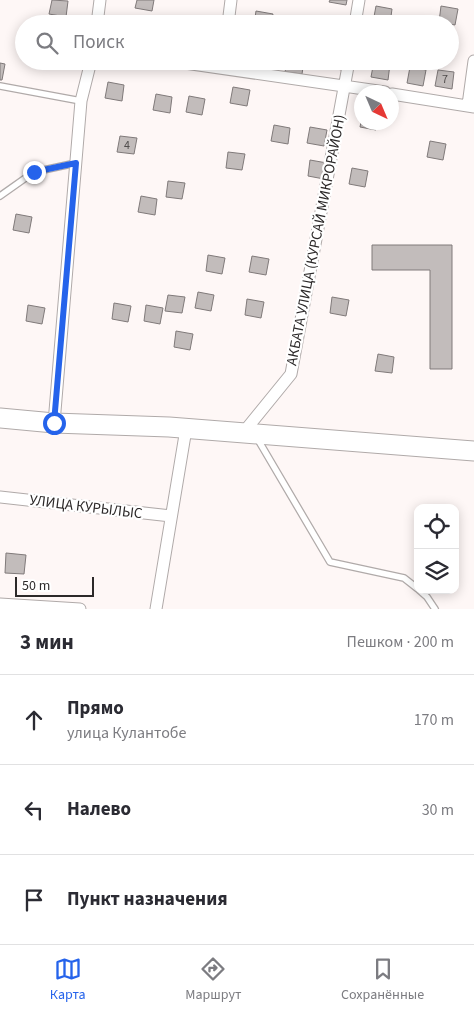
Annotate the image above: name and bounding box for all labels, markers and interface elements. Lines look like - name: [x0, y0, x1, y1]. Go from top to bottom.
- search box: [15, 15, 459, 70]
- icon: search: [33, 29, 61, 57]
- text: Поиск: [73, 29, 124, 56]
- house number: 7: [442, 71, 448, 88]
- north arrow: [354, 85, 399, 130]
- street label: АКБАТА УЛИЦА (КУРСАЙ МИКРОРАЙОН): [281, 113, 351, 367]
- house number: 4: [124, 137, 130, 154]
- route end: [23, 161, 46, 184]
- route start: [43, 412, 66, 435]
- street label: УЛИЦА КУРЫЛЫС: [28, 490, 144, 524]
- map controls: [414, 504, 459, 594]
- button: locate: [414, 504, 459, 549]
- button: layers: [414, 549, 459, 594]
- scale bar: [15, 574, 94, 597]
- text: 50 m: [22, 576, 50, 596]
- text: 3 мин: [20, 627, 74, 657]
- text: Пешком · 200 m: [347, 631, 454, 653]
- text: Прямо: [67, 695, 124, 722]
- icon: ahead: [20, 706, 48, 734]
- text: 170 m: [414, 709, 454, 731]
- text: улица Кулантобе: [67, 722, 187, 744]
- icon: left: [20, 796, 48, 824]
- text: Налево: [67, 796, 131, 823]
- text: 30 m: [422, 799, 454, 821]
- icon: arrive: [20, 886, 48, 914]
- text: Пункт назначения: [67, 886, 228, 913]
- tab: Карта: [50, 955, 86, 1005]
- tab: Маршрут: [185, 955, 241, 1005]
- tab: Сохранённые: [341, 955, 424, 1005]

